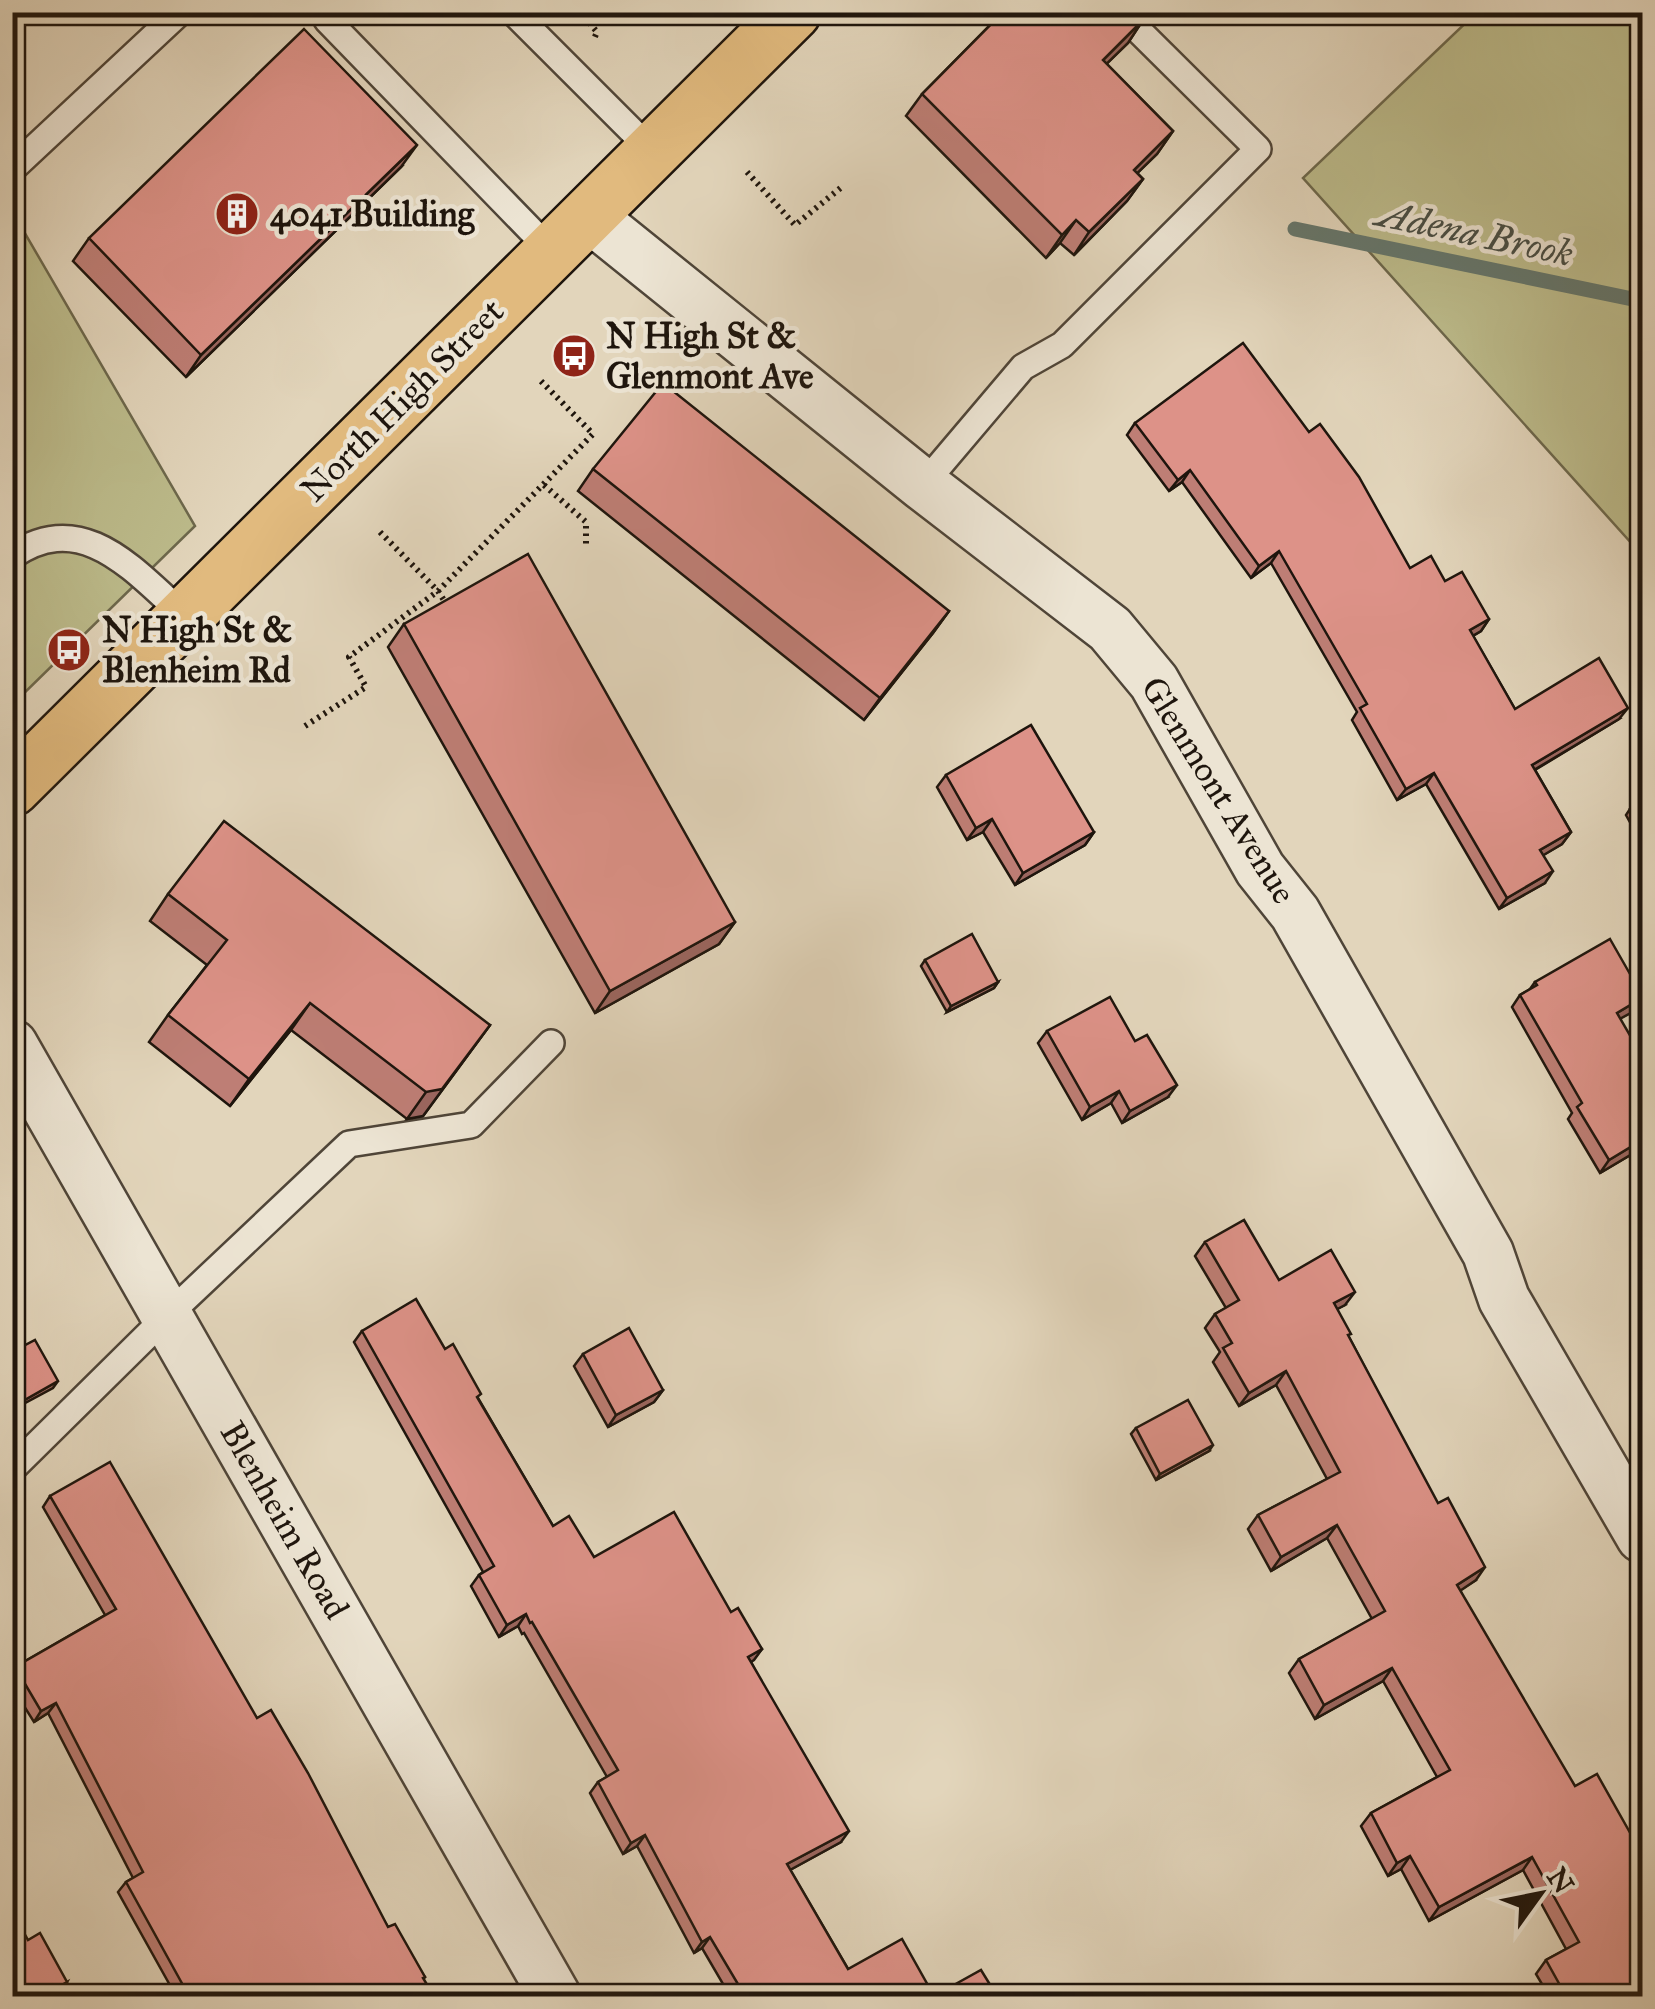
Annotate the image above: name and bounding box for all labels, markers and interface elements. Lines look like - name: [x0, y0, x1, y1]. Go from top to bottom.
- water label: Adena Brook: [1369, 189, 1577, 276]
- building icon: 4041 Building: [214, 191, 260, 237]
- place label: 4041 Building: [270, 193, 476, 236]
- street label: North High Street: [292, 290, 513, 511]
- place label: N High St & Glenmont Ave: [606, 315, 814, 398]
- bus stop icon: N High St & Glenmont Ave: [551, 333, 597, 379]
- place label: N High St & Blenheim Rd: [102, 609, 292, 692]
- bus stop icon: N High St & Blenheim Rd: [46, 627, 92, 673]
- street label: Glenmont Avenue: [1132, 669, 1306, 912]
- street label: Blenheim Road: [211, 1414, 359, 1627]
- north arrow: [1490, 1844, 1590, 1944]
- text: N: [1539, 1861, 1582, 1900]

